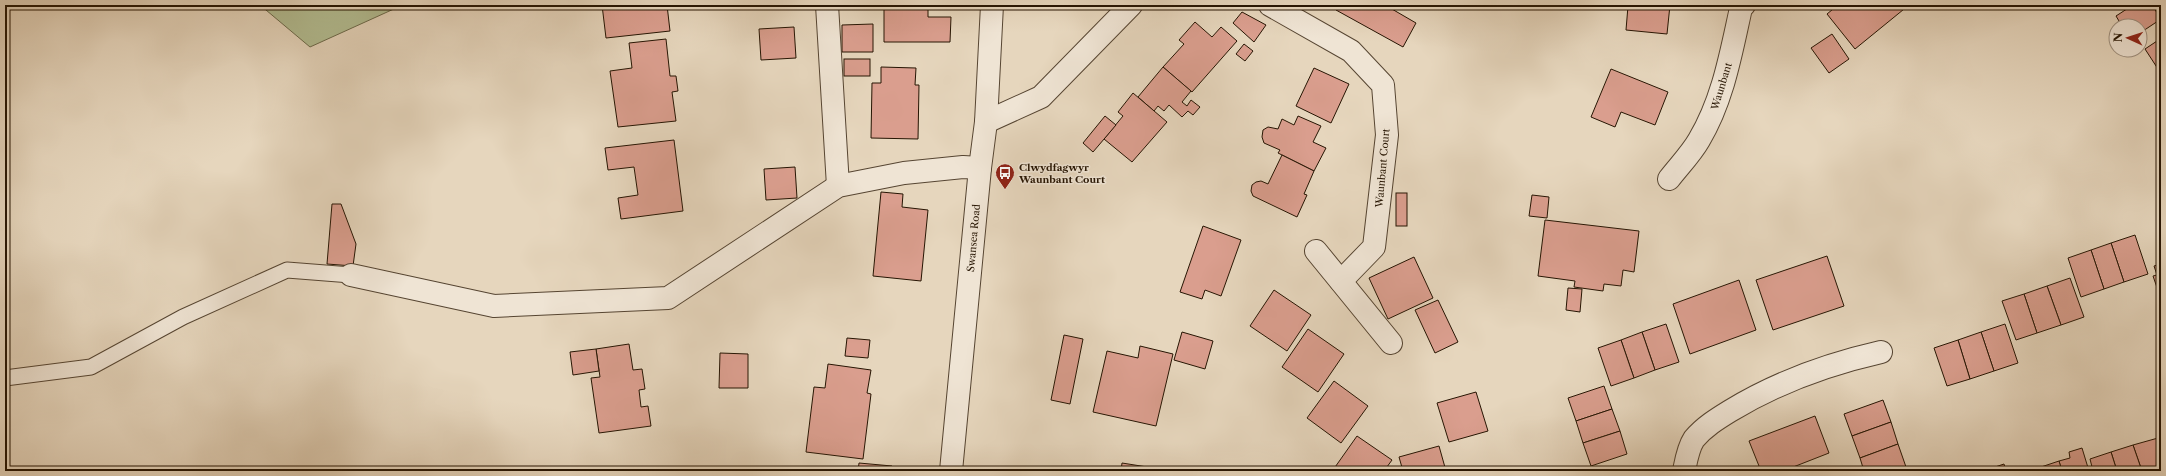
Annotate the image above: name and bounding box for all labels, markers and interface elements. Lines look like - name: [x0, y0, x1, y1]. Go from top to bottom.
- north arrow: [2108, 18, 2148, 58]
- text: N: [2111, 32, 2125, 43]
- street label: Waunbant: [1708, 60, 1735, 112]
- street label: Waunbant Court: [1372, 128, 1392, 209]
- place label: Clwydfagwyr Waunbant Court: [1018, 161, 1105, 186]
- bus stop icon: Clwydfagwyr Waunbant Court: [994, 162, 1016, 190]
- street label: Swansea Road: [964, 204, 983, 272]

